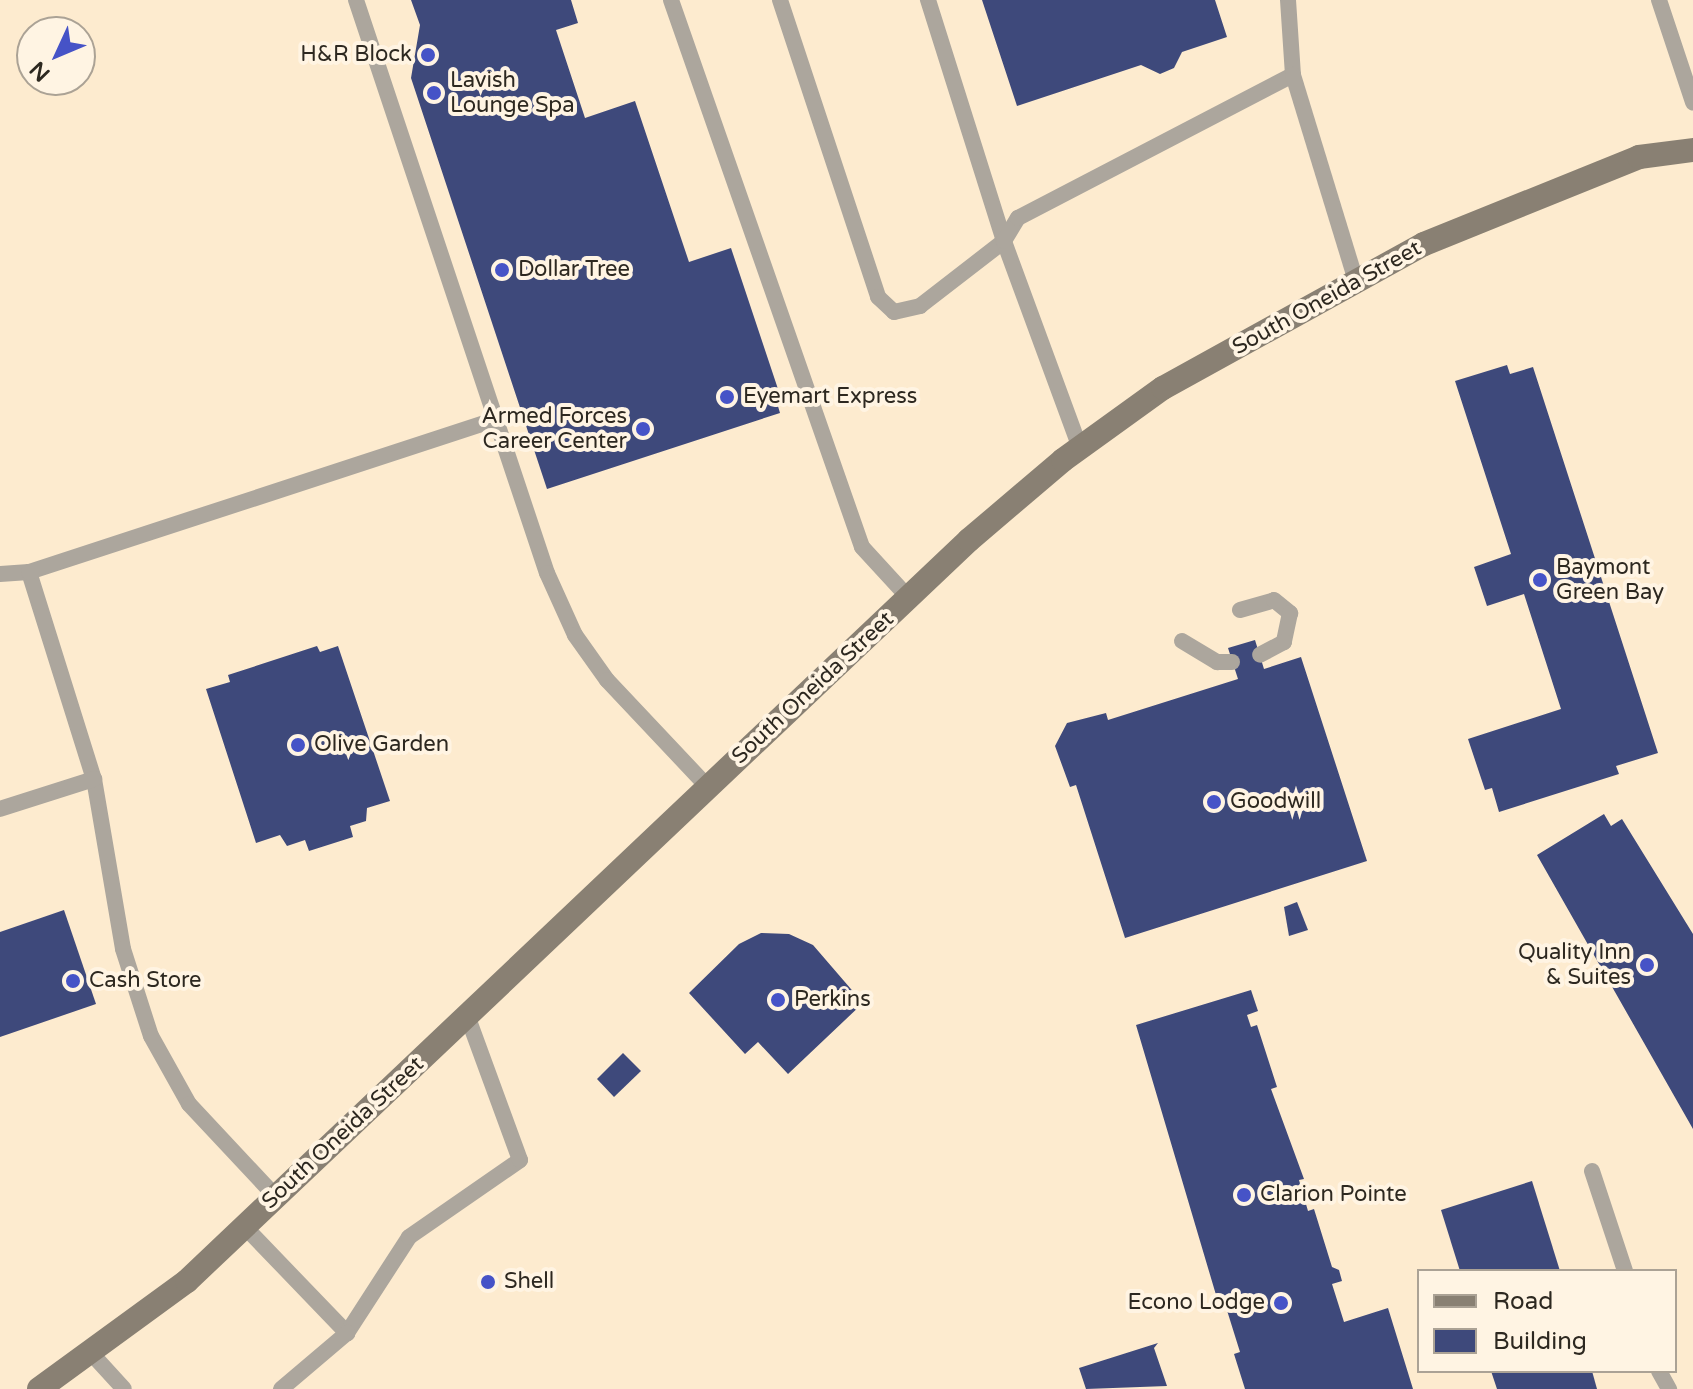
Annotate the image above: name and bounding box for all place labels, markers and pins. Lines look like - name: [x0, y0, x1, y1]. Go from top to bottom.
- place label: H&R Block: [300, 42, 412, 68]
- marker: H&R Block: [419, 46, 437, 64]
- place label: Lavish Lounge Spa: [450, 67, 575, 118]
- marker: Lavish Lounge Spa: [425, 84, 443, 102]
- place label: Dollar Tree: [518, 257, 630, 283]
- marker: Dollar Tree: [493, 261, 511, 279]
- place label: Eyemart Express: [743, 384, 917, 410]
- marker: Eyemart Express: [718, 388, 736, 406]
- place label: Armed Forces Career Center: [481, 403, 627, 454]
- marker: Armed Forces Career Center: [634, 420, 652, 438]
- place label: Baymont Green Bay: [1556, 554, 1664, 606]
- marker: Baymont Green Bay: [1531, 571, 1549, 589]
- place label: Olive Garden: [314, 732, 449, 758]
- marker: Olive Garden: [289, 736, 307, 754]
- place label: Goodwill: [1230, 789, 1321, 815]
- marker: Goodwill: [1205, 793, 1223, 811]
- place label: Quality Inn & Suites: [1518, 939, 1631, 990]
- marker: Quality Inn & Suites: [1638, 956, 1656, 974]
- place label: Cash Store: [89, 968, 202, 994]
- marker: Cash Store: [64, 972, 82, 990]
- place label: Perkins: [794, 987, 871, 1013]
- marker: Perkins: [769, 991, 787, 1009]
- place label: Clarion Pointe: [1260, 1182, 1407, 1208]
- marker: Clarion Pointe: [1235, 1186, 1253, 1204]
- place label: Shell: [504, 1269, 554, 1295]
- marker: Shell: [479, 1273, 497, 1291]
- place label: Econo Lodge: [1128, 1290, 1265, 1316]
- marker: Econo Lodge: [1272, 1294, 1290, 1312]

